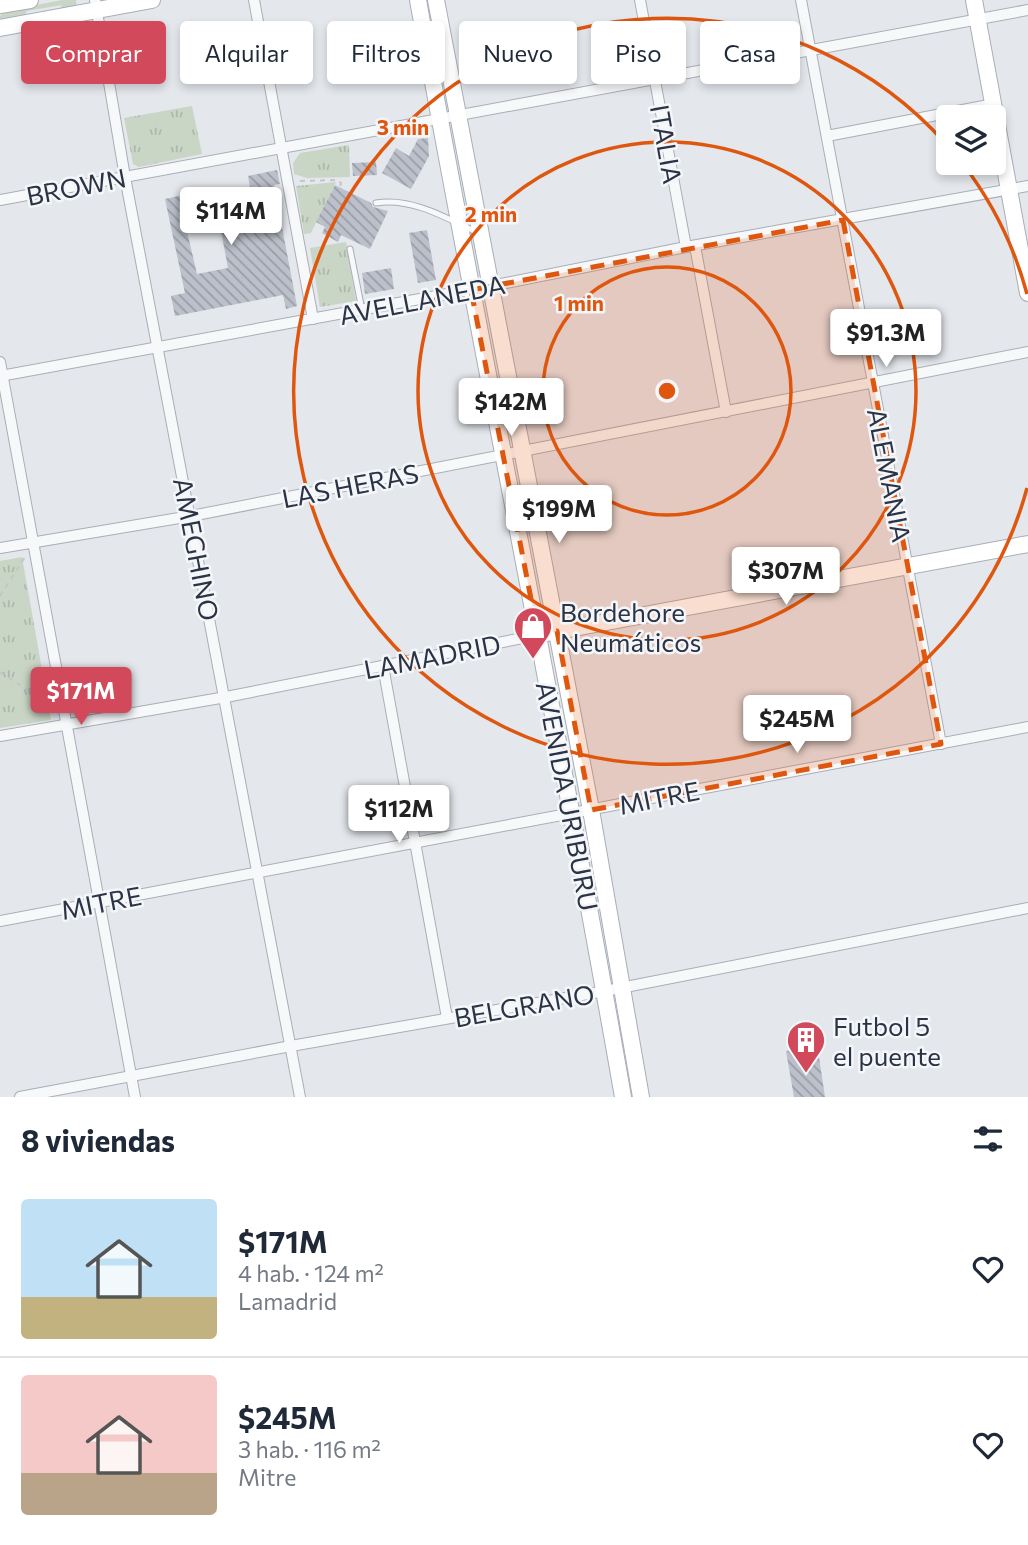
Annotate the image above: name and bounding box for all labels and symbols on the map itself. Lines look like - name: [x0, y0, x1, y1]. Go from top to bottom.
- street label: ITALIA: [645, 102, 689, 186]
- text: 3 min: [377, 114, 429, 139]
- street label: BROWN: [24, 161, 128, 211]
- pin: $114M: [182, 188, 280, 247]
- text: 2 min: [465, 201, 517, 226]
- street label: AVELLANEDA: [336, 268, 508, 330]
- text: 1 min: [554, 290, 604, 315]
- pin: $91.3M: [829, 310, 943, 369]
- pin: $142M: [462, 378, 560, 438]
- centre of rings: [655, 379, 679, 403]
- street label: ALEMANIA: [862, 405, 918, 545]
- street label: LAS HERAS: [279, 457, 421, 513]
- street label: AMEGHINO: [168, 475, 226, 623]
- pin: $199M: [510, 486, 608, 545]
- pin: $307M: [737, 548, 835, 607]
- place label: Bordehore Neumáticos: [560, 596, 701, 657]
- shop icon: Bordehore Neumáticos: [512, 605, 554, 660]
- street label: LAMADRID: [361, 628, 503, 684]
- pin: $171M: [32, 668, 130, 727]
- street label: AVENIDA URIBURU: [531, 679, 605, 913]
- pin: $245M: [748, 696, 846, 755]
- street label: MITRE: [616, 774, 702, 820]
- pin: $112M: [350, 786, 448, 845]
- street label: MITRE: [58, 879, 144, 925]
- street label: BELGRANO: [451, 977, 597, 1033]
- place label: Futbol 5 el puente: [833, 1010, 941, 1071]
- building icon: Futbol 5 el puente: [785, 1019, 827, 1074]

